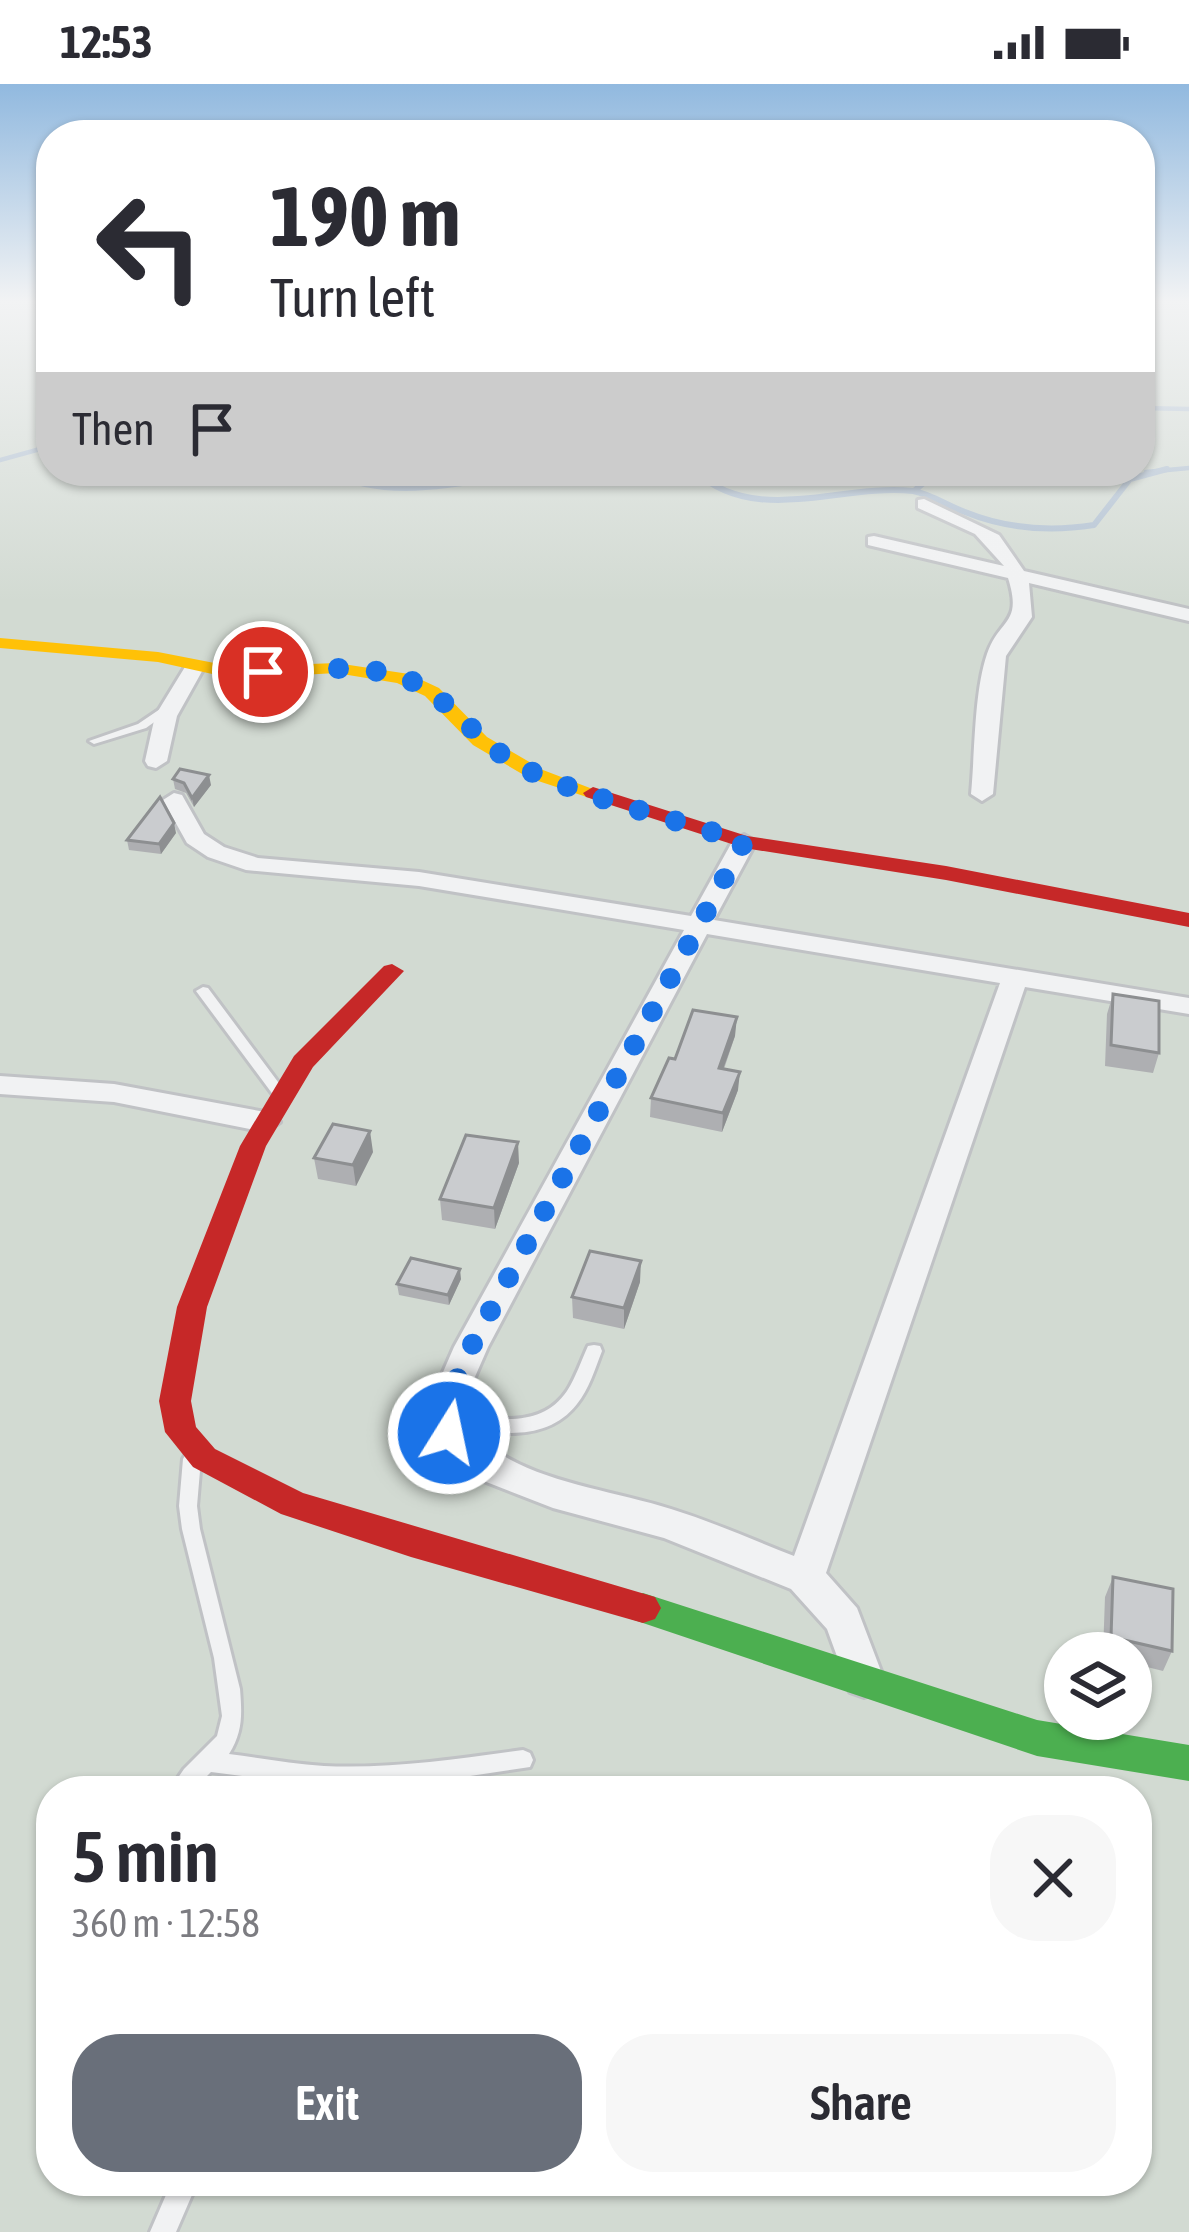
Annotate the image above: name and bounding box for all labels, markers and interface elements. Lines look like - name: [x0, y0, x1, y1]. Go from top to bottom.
- text: 12:53: [60, 16, 153, 68]
- icon: left: [72, 168, 228, 324]
- text: 190 m: [270, 168, 460, 264]
- text: Turn left: [270, 267, 435, 328]
- icon: arrive: [179, 396, 245, 462]
- text: Then: [72, 403, 155, 455]
- pin: [212, 621, 314, 723]
- icon: arrive: [230, 639, 296, 705]
- position arrow: [386, 1370, 512, 1496]
- map controls: [1044, 1632, 1152, 1740]
- button: layers: [1044, 1632, 1152, 1740]
- text: 5 min: [72, 1815, 219, 1897]
- button: close: [990, 1815, 1116, 1941]
- text: 360 m · 12:58: [72, 1901, 260, 1945]
- button: Exit: [72, 2034, 582, 2172]
- button: Share: [606, 2034, 1116, 2172]

